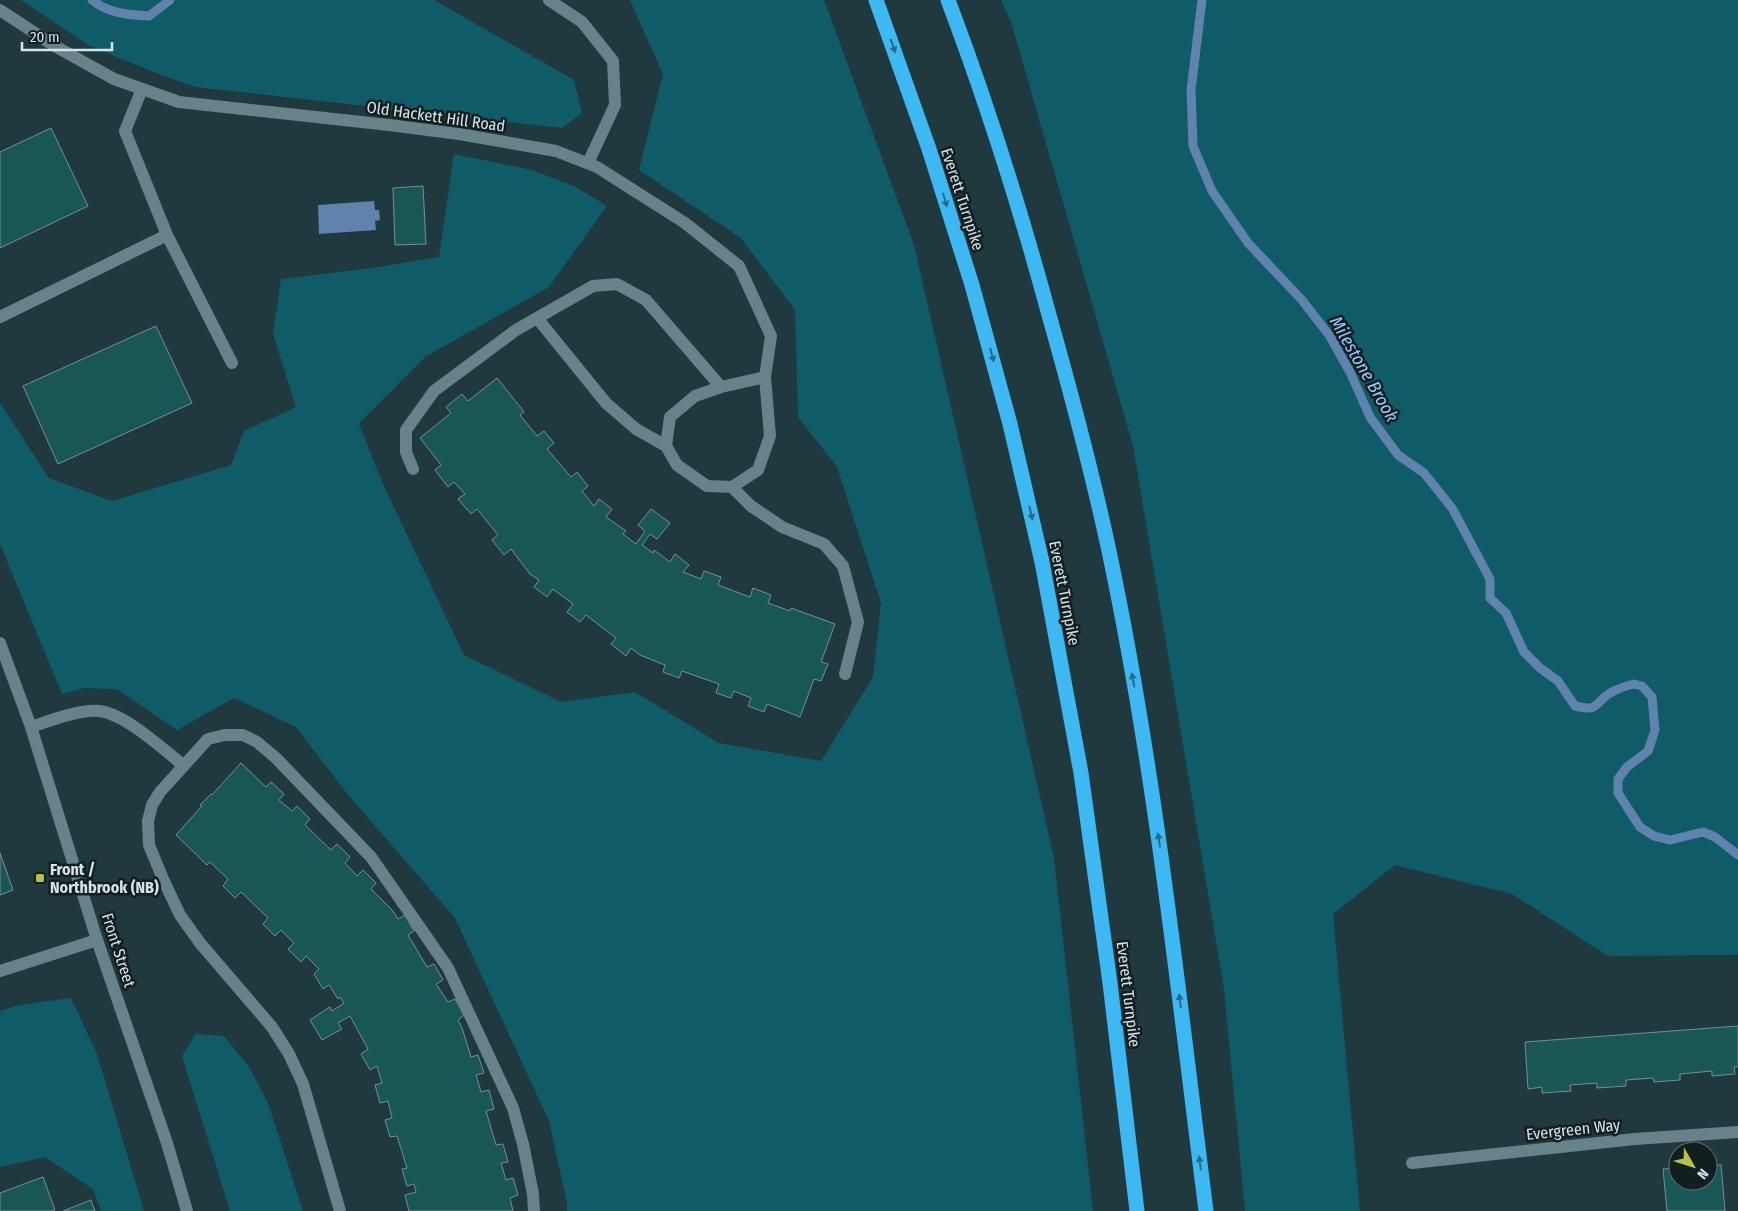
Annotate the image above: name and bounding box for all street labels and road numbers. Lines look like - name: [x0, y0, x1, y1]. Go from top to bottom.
- street label: Old Hackett Hill Road: [366, 97, 506, 136]
- street label: Everett Turnpike: [937, 146, 988, 253]
- street label: Everett Turnpike: [1045, 539, 1084, 647]
- street label: Front Street: [98, 911, 140, 990]
- street label: Everett Turnpike: [1113, 940, 1144, 1048]
- street label: Evergreen Way: [1525, 1115, 1622, 1144]

